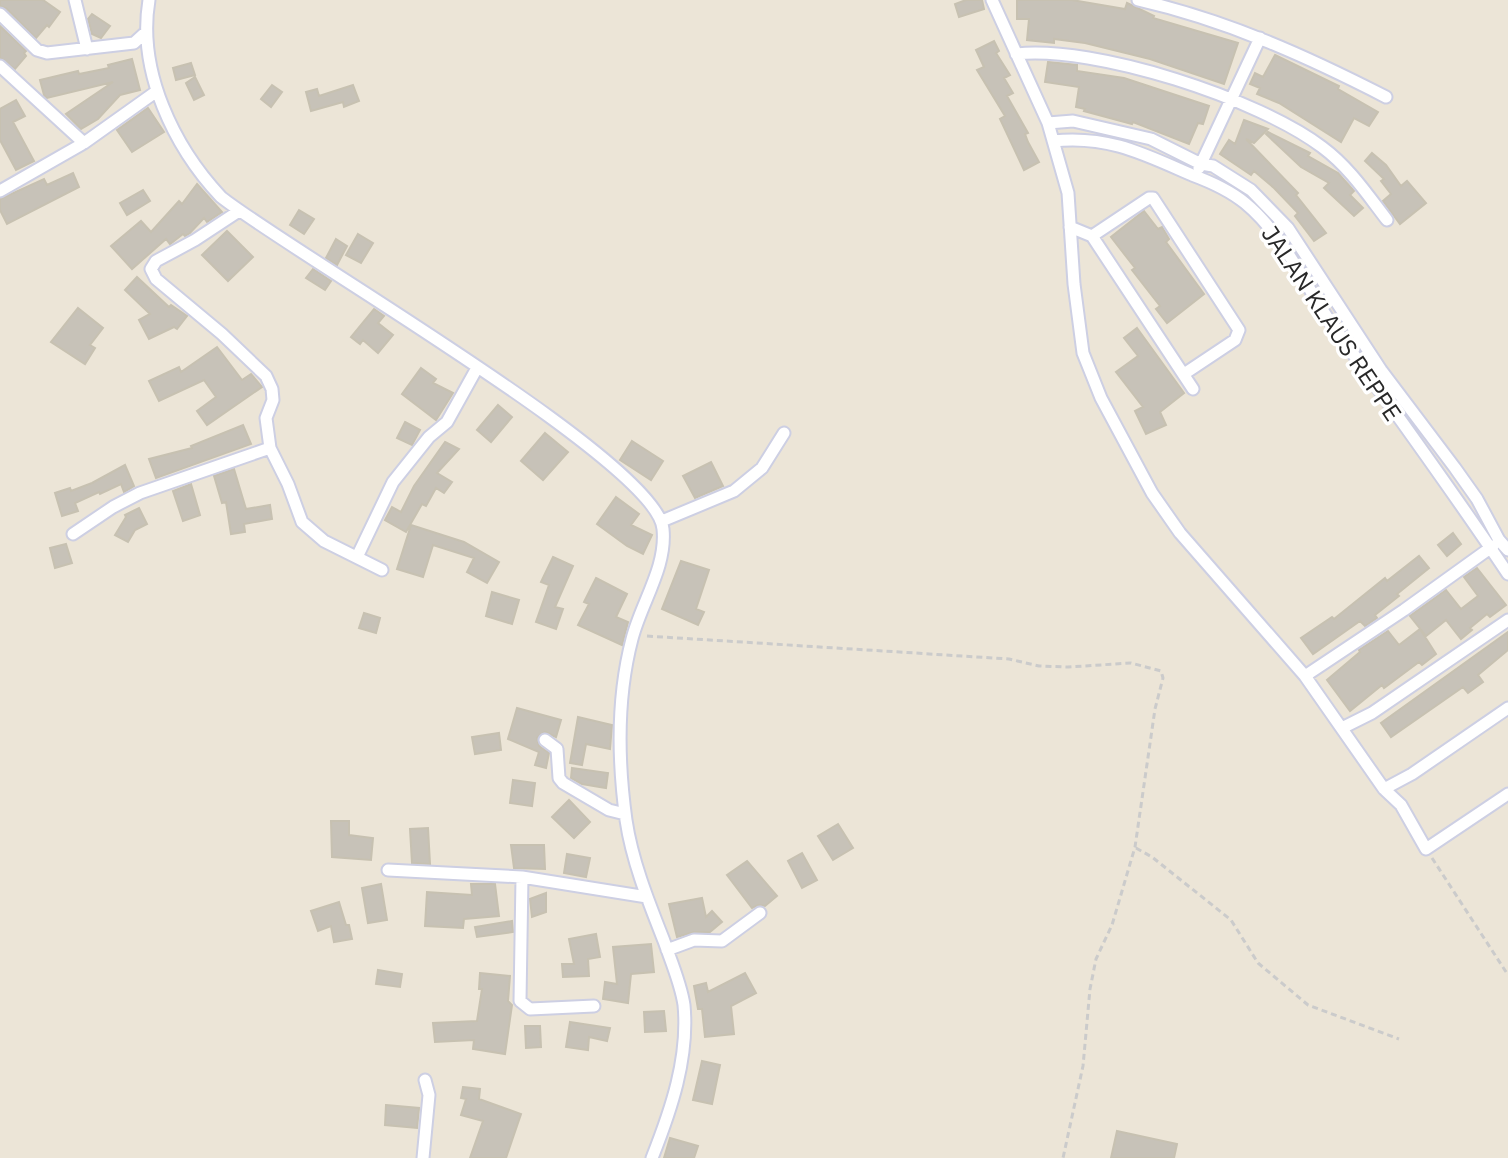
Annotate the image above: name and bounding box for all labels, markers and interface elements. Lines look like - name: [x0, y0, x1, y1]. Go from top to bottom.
- street label: JALAN KLAUS REPPE: [1255, 219, 1409, 427]

